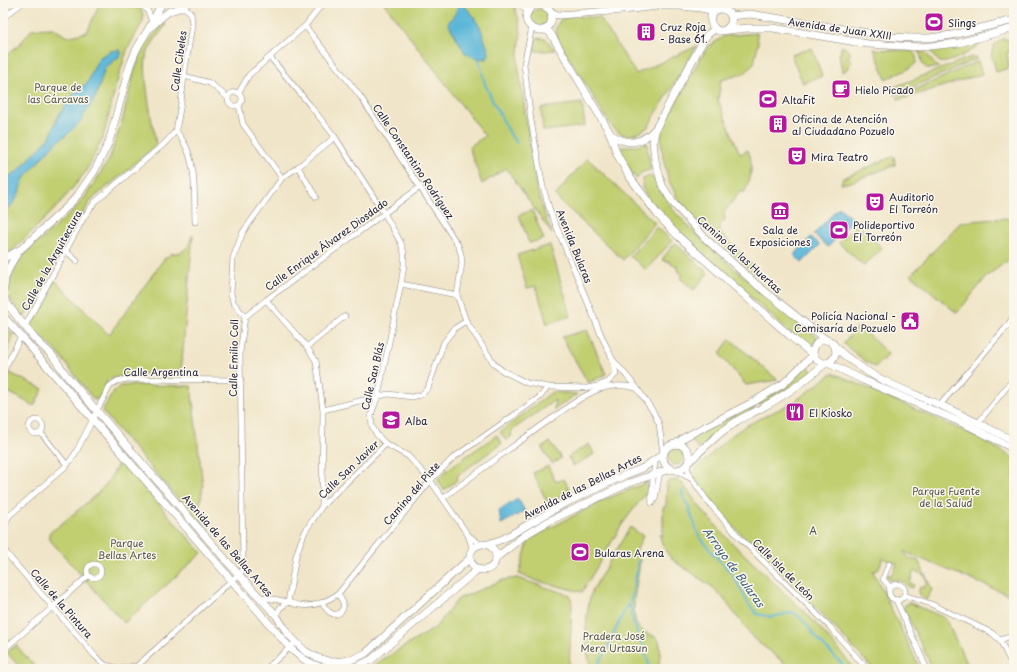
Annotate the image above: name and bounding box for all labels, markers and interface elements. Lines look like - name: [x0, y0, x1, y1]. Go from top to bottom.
- sports icon: Slings: [923, 11, 945, 33]
- street label: Avenida de Juan XXIII: [787, 13, 893, 43]
- place label: Slings: [948, 15, 977, 30]
- place label: Cruz Roja - Base 61.: [660, 19, 708, 46]
- building icon: Cruz Roja - Base 61.: [635, 21, 657, 43]
- street label: Calle Cibeles: [166, 29, 190, 92]
- cafe icon: Hielo Picado: [830, 78, 852, 100]
- park label: Parque de las Cárcavas: [27, 79, 89, 106]
- place label: Hielo Picado: [855, 82, 914, 97]
- sports icon: AltaFit: [757, 88, 779, 110]
- place label: AltaFit: [782, 92, 815, 107]
- street label: Calle Constantino Rodríguez: [370, 100, 458, 222]
- place label: Oficina de Atención al Ciudadano Pozuelo: [792, 111, 895, 138]
- building icon: Oficina de Atención al Ciudadano Pozuelo: [767, 113, 789, 135]
- theatre icon: Mira Teatro: [786, 145, 808, 167]
- place label: Mira Teatro: [811, 149, 868, 164]
- place label: Auditorio El Torreón: [889, 189, 938, 216]
- theatre icon: Auditorio El Torreón: [864, 191, 886, 213]
- street label: Calle Enrique Álvarez Diosdado: [261, 194, 391, 295]
- museum icon: Sala de Exposiciones: [769, 200, 791, 222]
- street label: Calle de la Arquitectura: [17, 206, 85, 313]
- street label: Avenida Bularas: [553, 207, 597, 286]
- street label: Camino de las Huertas: [694, 212, 786, 297]
- place label: Polideportivo El Torreón: [853, 217, 915, 244]
- sports icon: Polideportivo El Torreón: [828, 219, 850, 241]
- place label: Sala de Exposiciones: [750, 222, 811, 249]
- place label: Policía Nacional - Comisaría de Pozuelo: [794, 308, 896, 335]
- public building icon: Policía Nacional - Comisaría de Pozuelo: [899, 310, 921, 332]
- street label: Calle Emilio Coll: [225, 319, 241, 397]
- street label: Calle San Blás: [357, 340, 387, 412]
- street label: Calle Argentina: [124, 364, 199, 379]
- restaurant icon: El Kiosko: [784, 401, 806, 423]
- place label: El Kiosko: [809, 405, 853, 420]
- school or university icon: Alba: [380, 409, 402, 431]
- place label: Alba: [405, 413, 428, 428]
- street label: Calle San Javier: [314, 436, 382, 502]
- street label: Avenida de las Bellas Artes: [520, 449, 644, 522]
- street label: Camino del Piste: [379, 458, 443, 528]
- park label: Parque Fuente de la Salud: [912, 483, 980, 510]
- street label: Avenida de las Bellas Artes: [179, 491, 277, 600]
- water label: Arroyo de Bularas: [699, 523, 770, 612]
- park label: A: [809, 523, 817, 538]
- park label: Parque Bellas Artes: [98, 535, 157, 562]
- street label: Calle Isla de León: [750, 535, 818, 603]
- sports icon: Bularas Arena: [569, 541, 591, 563]
- place label: Bularas Arena: [594, 545, 665, 560]
- street label: Calle de la Pintura: [27, 565, 97, 642]
- park label: Pradera José Mera Urtasun: [581, 628, 647, 655]

